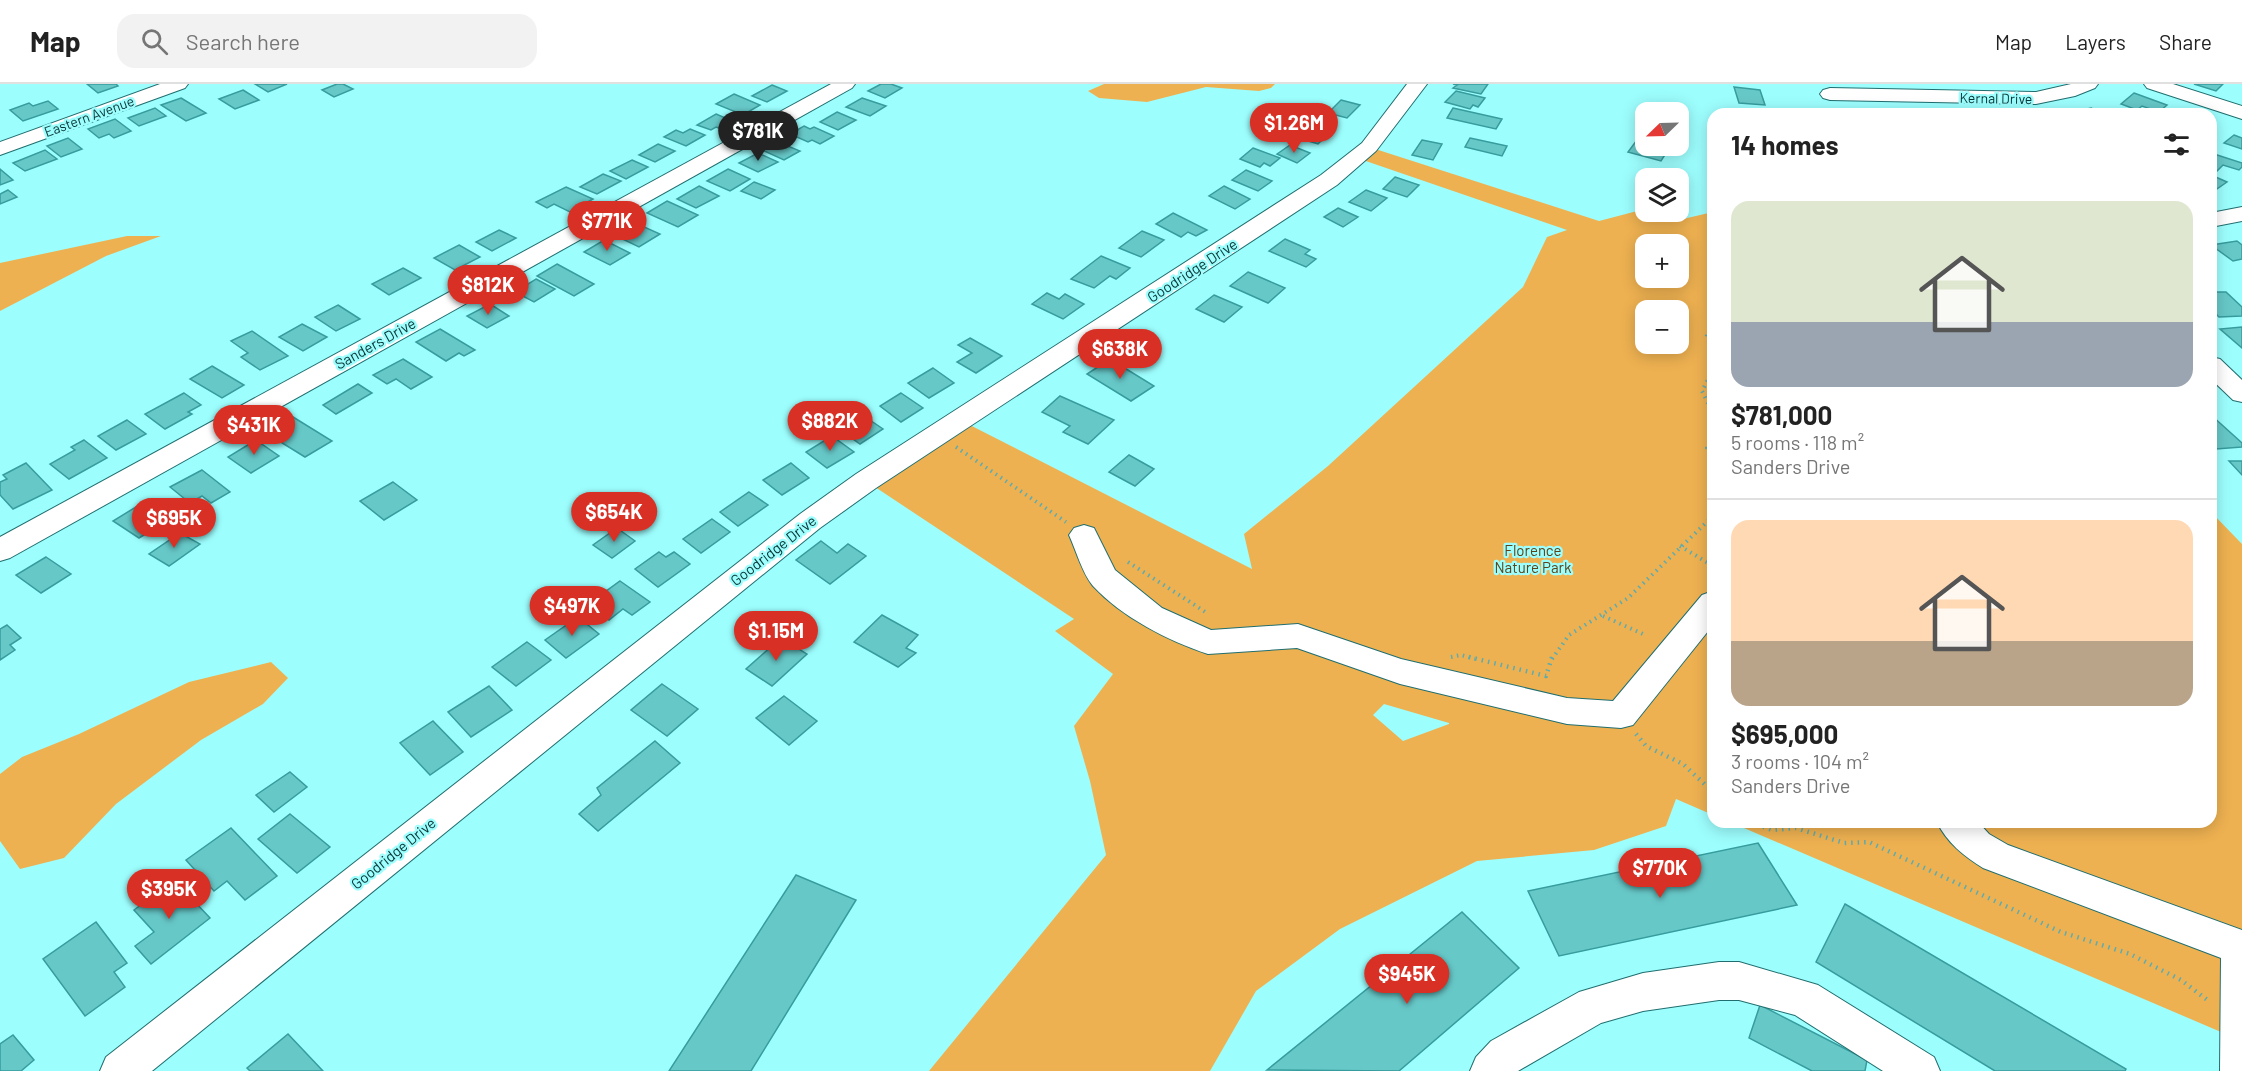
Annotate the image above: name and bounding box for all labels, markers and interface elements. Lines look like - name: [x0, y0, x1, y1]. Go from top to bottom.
- search box: [117, 14, 537, 68]
- text: Map: [30, 24, 81, 58]
- icon: search: [138, 25, 171, 58]
- text: Search here: [186, 28, 300, 54]
- text: Map: [1995, 29, 2032, 54]
- text: Layers: [2065, 29, 2126, 54]
- text: Share: [2159, 29, 2212, 54]
- street label: Kernal Drive: [1959, 89, 2033, 107]
- street label: Eastern Avenue: [42, 92, 136, 140]
- north arrow: [1635, 102, 1689, 156]
- map controls: [1635, 102, 1689, 354]
- pin: $1.26M: [1245, 103, 1343, 154]
- text: $1.26M: [1264, 110, 1324, 134]
- pin: $781K: [716, 111, 800, 162]
- text: $781K: [732, 118, 784, 142]
- icon: filters: [2160, 128, 2193, 161]
- text: 14 homes: [1731, 129, 1838, 160]
- button: layers: [1635, 168, 1689, 222]
- pin: $771K: [565, 201, 649, 252]
- text: $771K: [581, 208, 633, 232]
- street label: Goodridge Drive: [1144, 234, 1240, 306]
- button: +: [1635, 234, 1689, 288]
- icon: home: [1908, 240, 2016, 348]
- pin: $812K: [446, 265, 530, 316]
- text: $812K: [462, 272, 514, 296]
- button: −: [1635, 300, 1689, 354]
- street label: Sanders Drive: [331, 313, 419, 373]
- pin: $638K: [1078, 329, 1162, 380]
- text: $638K: [1092, 336, 1148, 360]
- text: $781,000: [1731, 399, 1832, 430]
- pin: $882K: [788, 401, 872, 452]
- pin: $431K: [212, 405, 296, 456]
- text: $882K: [802, 408, 858, 432]
- text: $431K: [227, 412, 281, 436]
- text: 5 rooms · 118 m²: [1731, 430, 1864, 454]
- text: Sanders Drive: [1731, 454, 1850, 478]
- pin: $654K: [572, 492, 656, 543]
- pin: $695K: [132, 498, 216, 549]
- text: $654K: [585, 499, 643, 523]
- text: $695K: [146, 505, 202, 529]
- street label: Goodridge Drive: [727, 511, 819, 589]
- park label: Florence Nature Park: [1494, 541, 1572, 576]
- icon: home: [1908, 559, 2016, 667]
- pin: $497K: [530, 586, 614, 637]
- text: $497K: [544, 593, 600, 617]
- pin: $1.15M: [727, 611, 825, 662]
- text: $1.15M: [748, 618, 804, 642]
- text: $695,000: [1731, 718, 1838, 749]
- text: 3 rooms · 104 m²: [1731, 749, 1869, 773]
- text: Sanders Drive: [1731, 773, 1850, 797]
- street label: Goodridge Drive: [347, 813, 439, 893]
- pin: $770K: [1618, 848, 1702, 899]
- text: $770K: [1632, 855, 1688, 879]
- pin: $395K: [127, 869, 211, 920]
- text: $395K: [141, 876, 197, 900]
- pin: $945K: [1365, 954, 1449, 1005]
- text: $945K: [1378, 961, 1436, 985]

